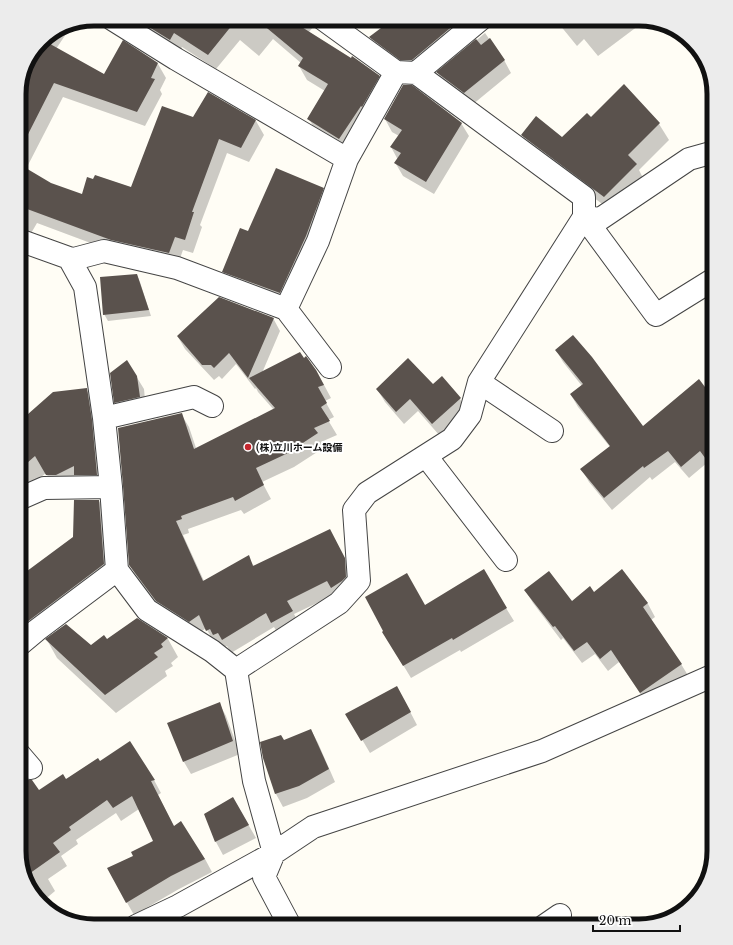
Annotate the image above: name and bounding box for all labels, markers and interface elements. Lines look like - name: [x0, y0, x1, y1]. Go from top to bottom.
- place label: (株)立川ホーム設備: [256, 441, 343, 454]
- marker: (株)立川ホーム設備: [243, 442, 253, 452]
- scale bar: [593, 907, 680, 933]
- text: 20 m: [599, 913, 631, 928]

